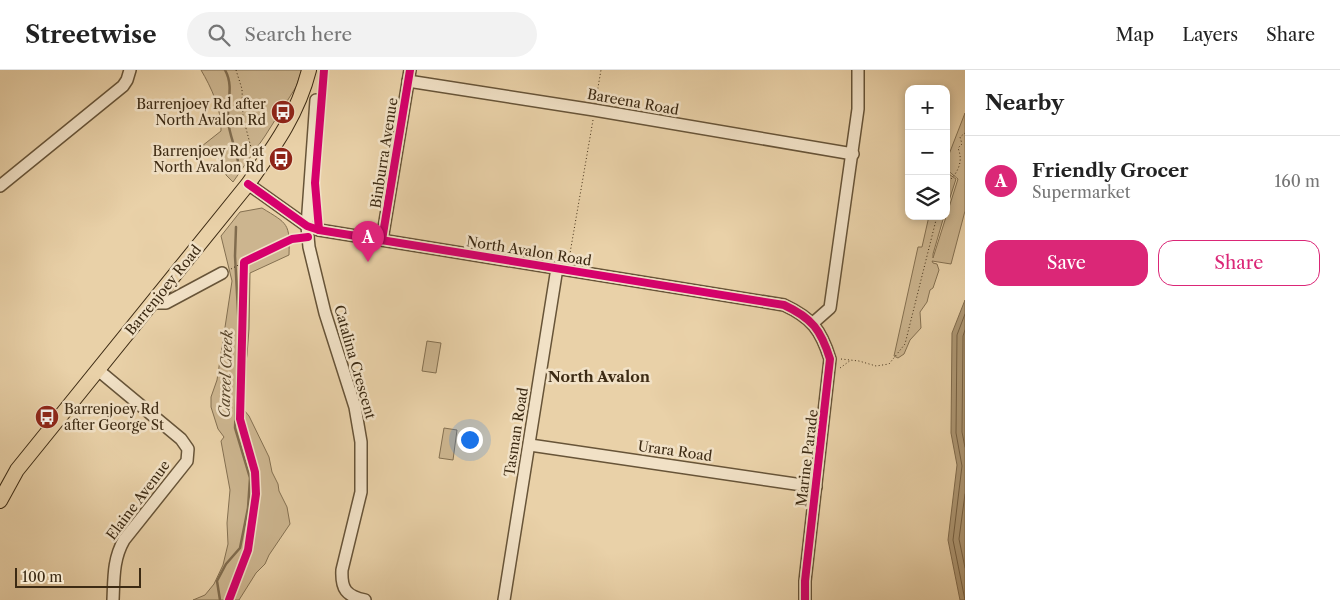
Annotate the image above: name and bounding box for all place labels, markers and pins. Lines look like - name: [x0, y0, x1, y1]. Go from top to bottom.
- place label: Barrenjoey Rd after North Avalon Rd: [136, 95, 266, 129]
- bus stop icon: Barrenjoey Rd after North Avalon Rd: [270, 99, 296, 125]
- place label: Barrenjoey Rd at North Avalon Rd: [153, 142, 264, 176]
- bus stop icon: Barrenjoey Rd at North Avalon Rd: [268, 146, 294, 172]
- pin: A: [352, 221, 384, 262]
- place label: Barrenjoey Rd after George St: [64, 400, 164, 434]
- bus stop icon: Barrenjoey Rd after George St: [34, 404, 60, 430]

